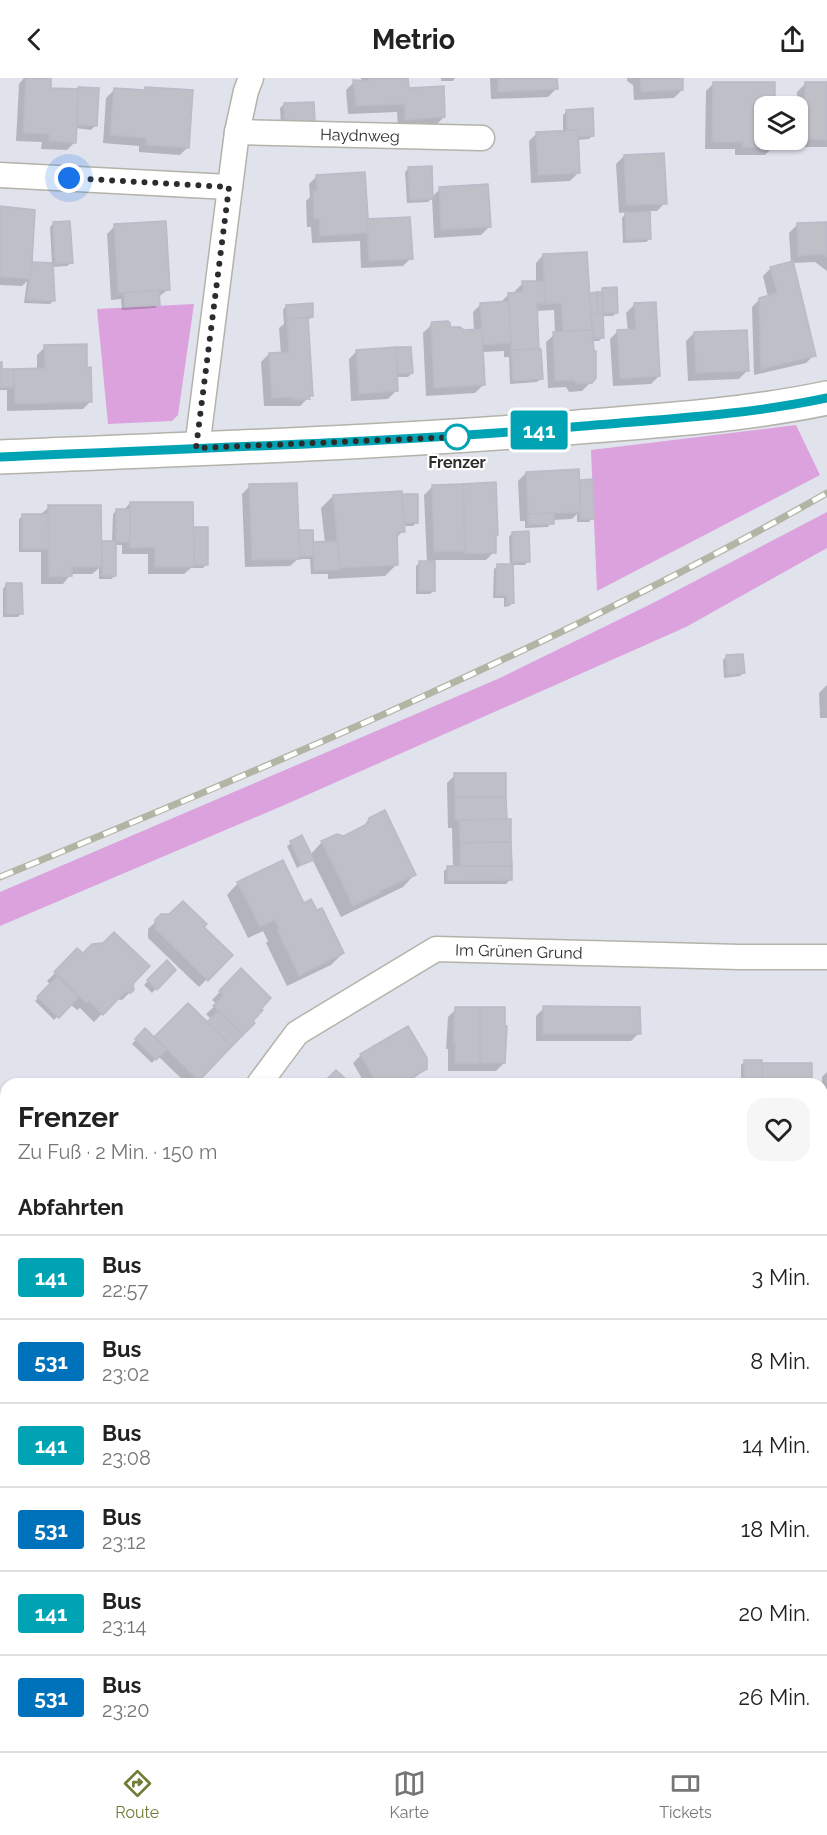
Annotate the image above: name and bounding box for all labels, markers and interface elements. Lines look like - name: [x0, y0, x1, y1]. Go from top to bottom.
- icon: back: [18, 23, 51, 56]
- icon: share: [776, 23, 809, 56]
- text: Metrio: [372, 24, 455, 55]
- map controls: [754, 96, 808, 150]
- button: layers: [754, 96, 808, 150]
- street label: Haydnweg: [320, 125, 400, 146]
- your location: [54, 163, 84, 193]
- line badge: 141: [504, 410, 574, 450]
- text: 141: [523, 418, 555, 443]
- marker: Frenzer: [444, 424, 470, 450]
- place label: Frenzer: [428, 453, 486, 472]
- street label: Im Grünen Grund: [455, 941, 583, 963]
- button: heart: [747, 1098, 810, 1161]
- text: Frenzer: [18, 1101, 119, 1134]
- text: Zu Fuß · 2 Min. · 150 m: [18, 1140, 217, 1164]
- text: Abfahrten: [18, 1194, 124, 1220]
- text: Bus: [102, 1252, 141, 1278]
- text: 3 Min.: [752, 1264, 810, 1290]
- text: 141: [35, 1265, 67, 1290]
- text: 22:57: [102, 1278, 148, 1302]
- text: Bus: [102, 1336, 141, 1362]
- text: 8 Min.: [750, 1348, 810, 1374]
- text: 531: [34, 1349, 68, 1374]
- text: 23:02: [102, 1362, 150, 1386]
- text: Bus: [102, 1420, 141, 1446]
- text: 14 Min.: [742, 1432, 810, 1458]
- text: 141: [35, 1433, 67, 1458]
- text: 23:08: [102, 1446, 151, 1470]
- text: Bus: [102, 1504, 141, 1530]
- text: 18 Min.: [741, 1516, 810, 1542]
- text: 531: [34, 1517, 68, 1542]
- text: 23:12: [102, 1530, 146, 1554]
- text: Bus: [102, 1588, 141, 1614]
- text: 20 Min.: [738, 1600, 810, 1626]
- text: 141: [35, 1601, 67, 1626]
- text: 23:14: [102, 1614, 146, 1638]
- text: Bus: [102, 1672, 141, 1698]
- text: 26 Min.: [739, 1684, 810, 1710]
- text: 531: [34, 1685, 68, 1710]
- text: 23:20: [102, 1698, 150, 1722]
- tab: Route: [115, 1767, 159, 1822]
- tab: Karte: [390, 1767, 429, 1822]
- tab: Tickets: [659, 1767, 712, 1822]

